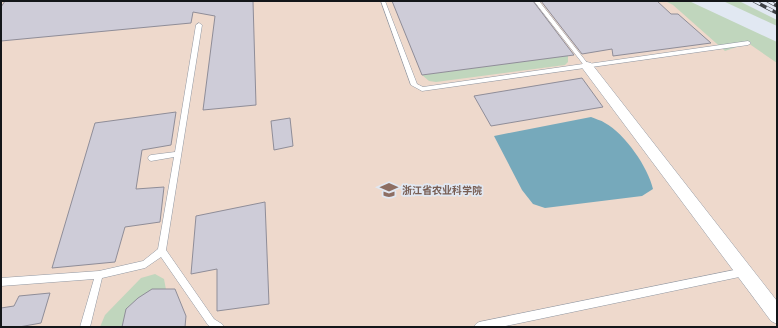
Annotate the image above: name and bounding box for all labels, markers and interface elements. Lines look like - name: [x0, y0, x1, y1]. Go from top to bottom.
- school or university icon: 浙江省农业科学院: [379, 180, 399, 200]
- place label: 浙江省农业科学院: [402, 183, 482, 198]

